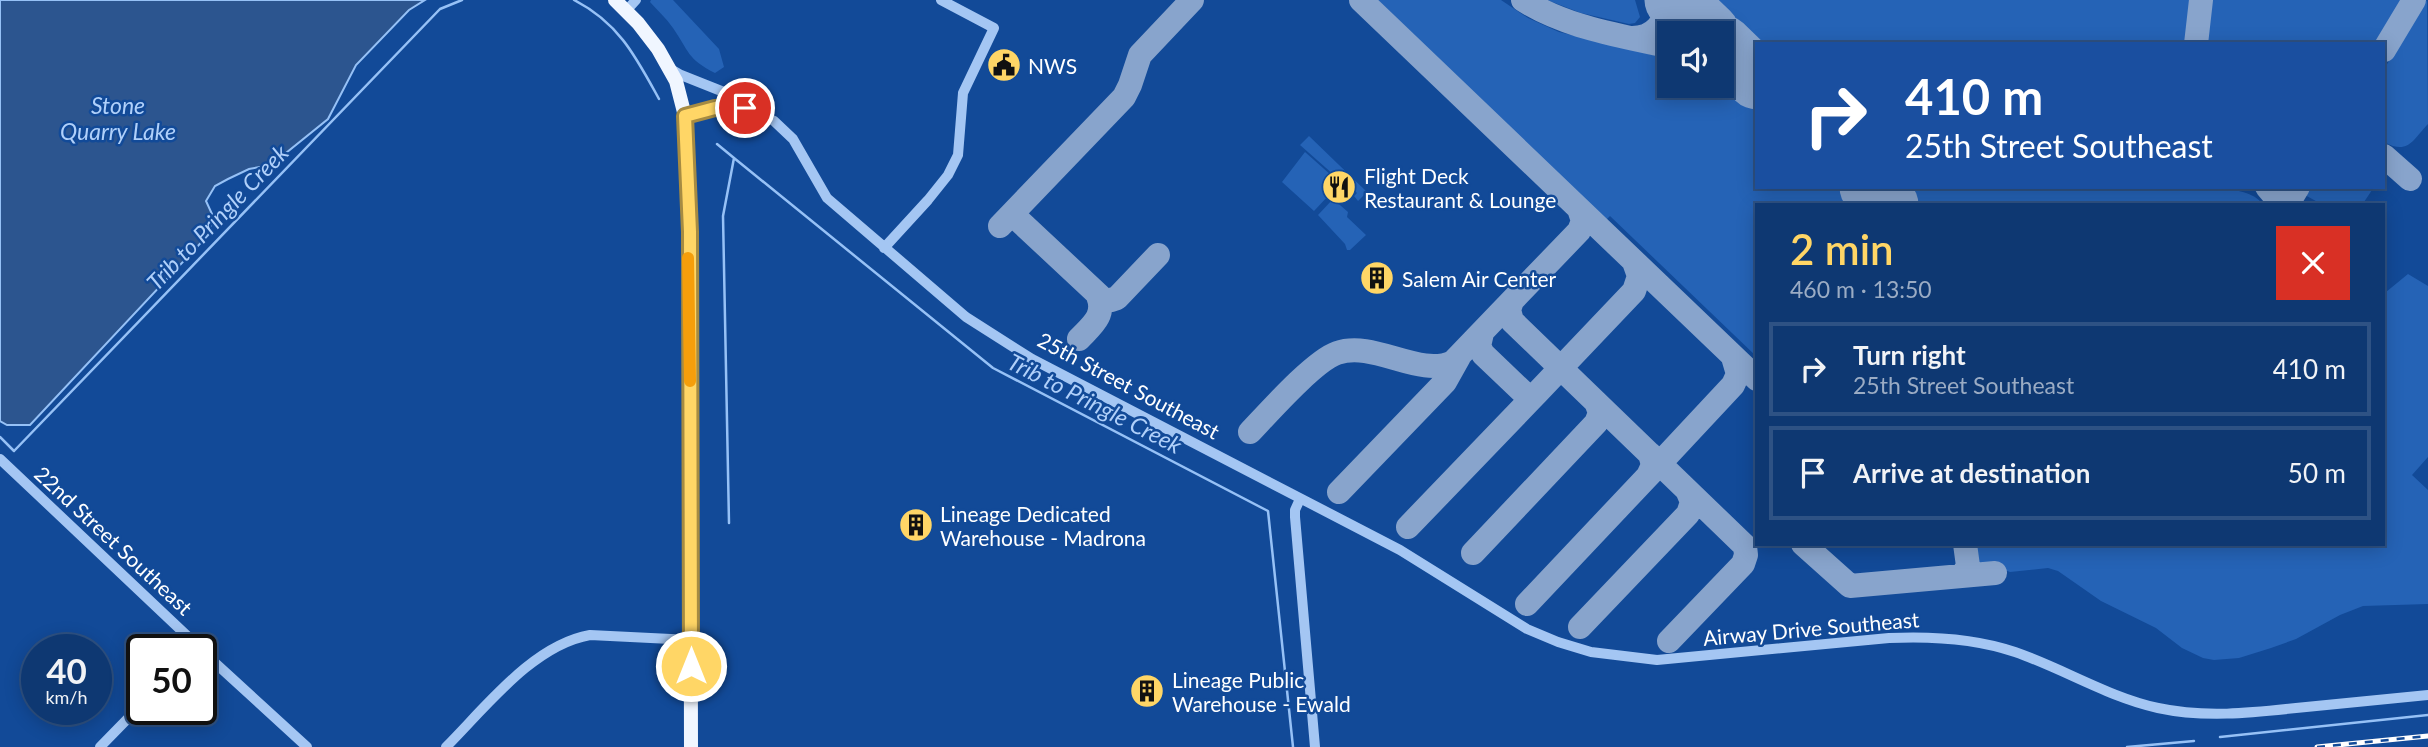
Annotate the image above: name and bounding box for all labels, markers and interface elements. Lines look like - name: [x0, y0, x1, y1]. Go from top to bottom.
- map controls: [1657, 21, 1734, 98]
- button: sound: [1657, 21, 1734, 98]
- public building icon: NWS: [985, 46, 1023, 84]
- place label: NWS: [1028, 53, 1077, 78]
- text: 410 m: [1905, 67, 2043, 125]
- icon: right: [1790, 70, 1881, 161]
- pin: [715, 78, 775, 138]
- icon: arrive: [726, 89, 764, 127]
- water label: Stone Quarry Lake: [60, 91, 176, 145]
- text: 25th Street Southeast: [1905, 126, 2213, 165]
- water label: Trib to Pringle Creek: [140, 138, 294, 296]
- place label: Flight Deck Restaurant & Lounge: [1364, 163, 1556, 212]
- restaurant icon: Flight Deck Restaurant & Lounge: [1320, 168, 1358, 206]
- text: 2 min: [1790, 224, 1894, 274]
- button: close: [2276, 226, 2350, 300]
- building icon: Salem Air Center: [1358, 259, 1396, 297]
- place label: Salem Air Center: [1402, 266, 1557, 291]
- text: 460 m · 13:50: [1790, 275, 1932, 303]
- street label: 25th Street Southeast: [1034, 327, 1224, 444]
- text: Turn right: [1853, 339, 1966, 371]
- water label: Trib to Pringle Creek: [1003, 347, 1188, 459]
- icon: right: [1794, 350, 1832, 388]
- text: 410 m: [2273, 353, 2346, 385]
- text: 25th Street Southeast: [1853, 371, 2074, 399]
- icon: arrive: [1794, 454, 1832, 492]
- text: Arrive at destination: [1853, 457, 2090, 489]
- text: 50 m: [2288, 457, 2346, 489]
- street label: 22nd Street Southeast: [30, 461, 198, 620]
- place label: Lineage Dedicated Warehouse - Madrona: [940, 501, 1146, 550]
- building icon: Lineage Dedicated Warehouse - Madrona: [897, 506, 935, 544]
- street label: Airway Drive Southeast: [1702, 606, 1921, 650]
- position arrow: [654, 629, 728, 703]
- speed limit sign: 50: [126, 634, 217, 725]
- text: 40: [46, 649, 87, 691]
- place label: Lineage Public Warehouse - Ewald: [1172, 667, 1351, 716]
- building icon: Lineage Public Warehouse - Ewald: [1128, 672, 1166, 710]
- text: km/h: [45, 686, 88, 708]

